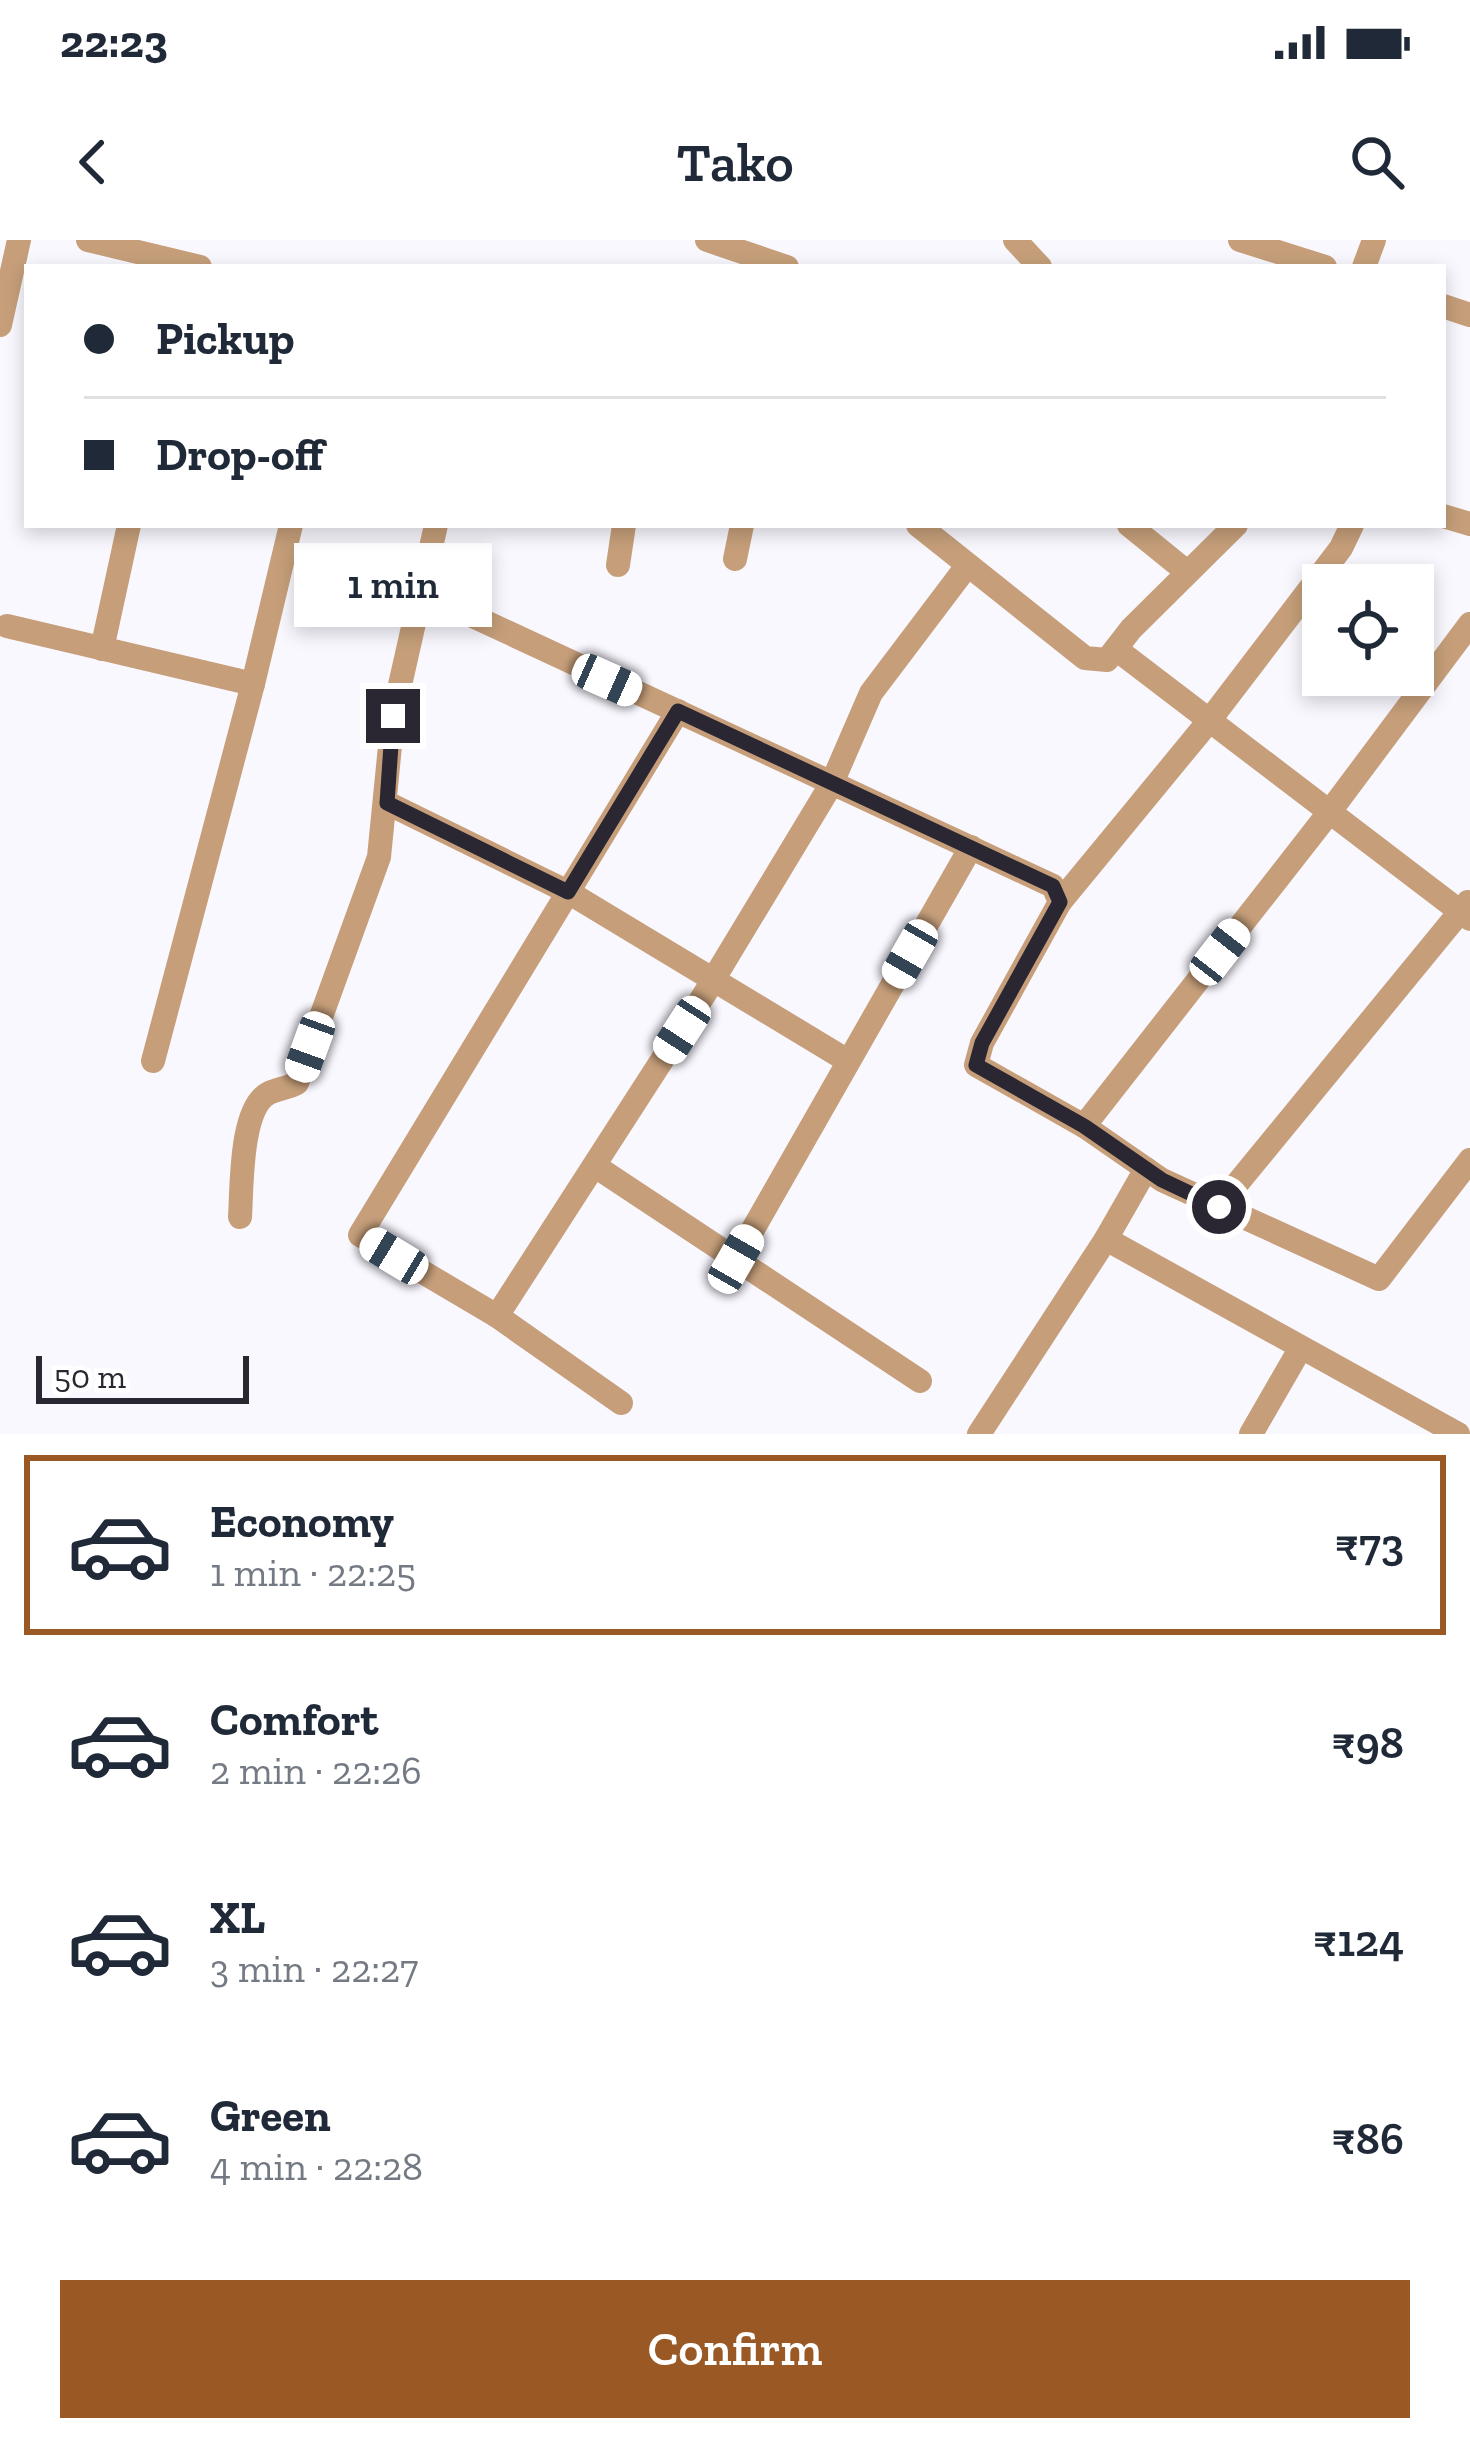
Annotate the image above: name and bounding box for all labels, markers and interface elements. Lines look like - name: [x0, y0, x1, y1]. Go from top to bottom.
- text: 22:23: [60, 15, 168, 69]
- icon: back: [60, 129, 126, 195]
- icon: search: [1344, 129, 1410, 195]
- text: Tako: [676, 130, 794, 195]
- text: Pickup: [156, 312, 294, 366]
- text: Drop-off: [156, 428, 324, 482]
- callout: 1 min: [294, 542, 492, 626]
- text: 1 min: [347, 561, 439, 608]
- map controls: [1302, 564, 1434, 696]
- button: locate: [1302, 564, 1434, 696]
- car: [567, 649, 647, 711]
- route end: [366, 689, 420, 743]
- car: [1184, 913, 1256, 991]
- car: [876, 914, 944, 994]
- car: [647, 990, 717, 1070]
- car: [281, 1007, 339, 1087]
- route start: [1192, 1180, 1246, 1234]
- car: [702, 1219, 770, 1299]
- car: [354, 1222, 434, 1290]
- scale bar: [36, 1350, 249, 1403]
- text: 50 m: [54, 1357, 126, 1396]
- icon: car: [66, 1491, 174, 1599]
- text: Economy: [210, 1495, 394, 1549]
- text: ₹73: [1335, 1518, 1404, 1572]
- text: 1 min · 22:25: [210, 1549, 416, 1596]
- icon: car: [66, 1689, 174, 1797]
- text: Comfort: [210, 1693, 378, 1747]
- text: ₹98: [1332, 1716, 1404, 1770]
- text: 2 min · 22:26: [210, 1747, 422, 1794]
- icon: car: [66, 1887, 174, 1995]
- text: XL: [210, 1891, 265, 1945]
- text: ₹124: [1313, 1914, 1404, 1968]
- text: 3 min · 22:27: [210, 1945, 418, 1992]
- icon: car: [66, 2085, 174, 2193]
- text: Green: [210, 2089, 331, 2143]
- text: ₹86: [1332, 2112, 1404, 2166]
- text: 4 min · 22:28: [210, 2143, 423, 2190]
- button: Confirm: [60, 2280, 1410, 2418]

